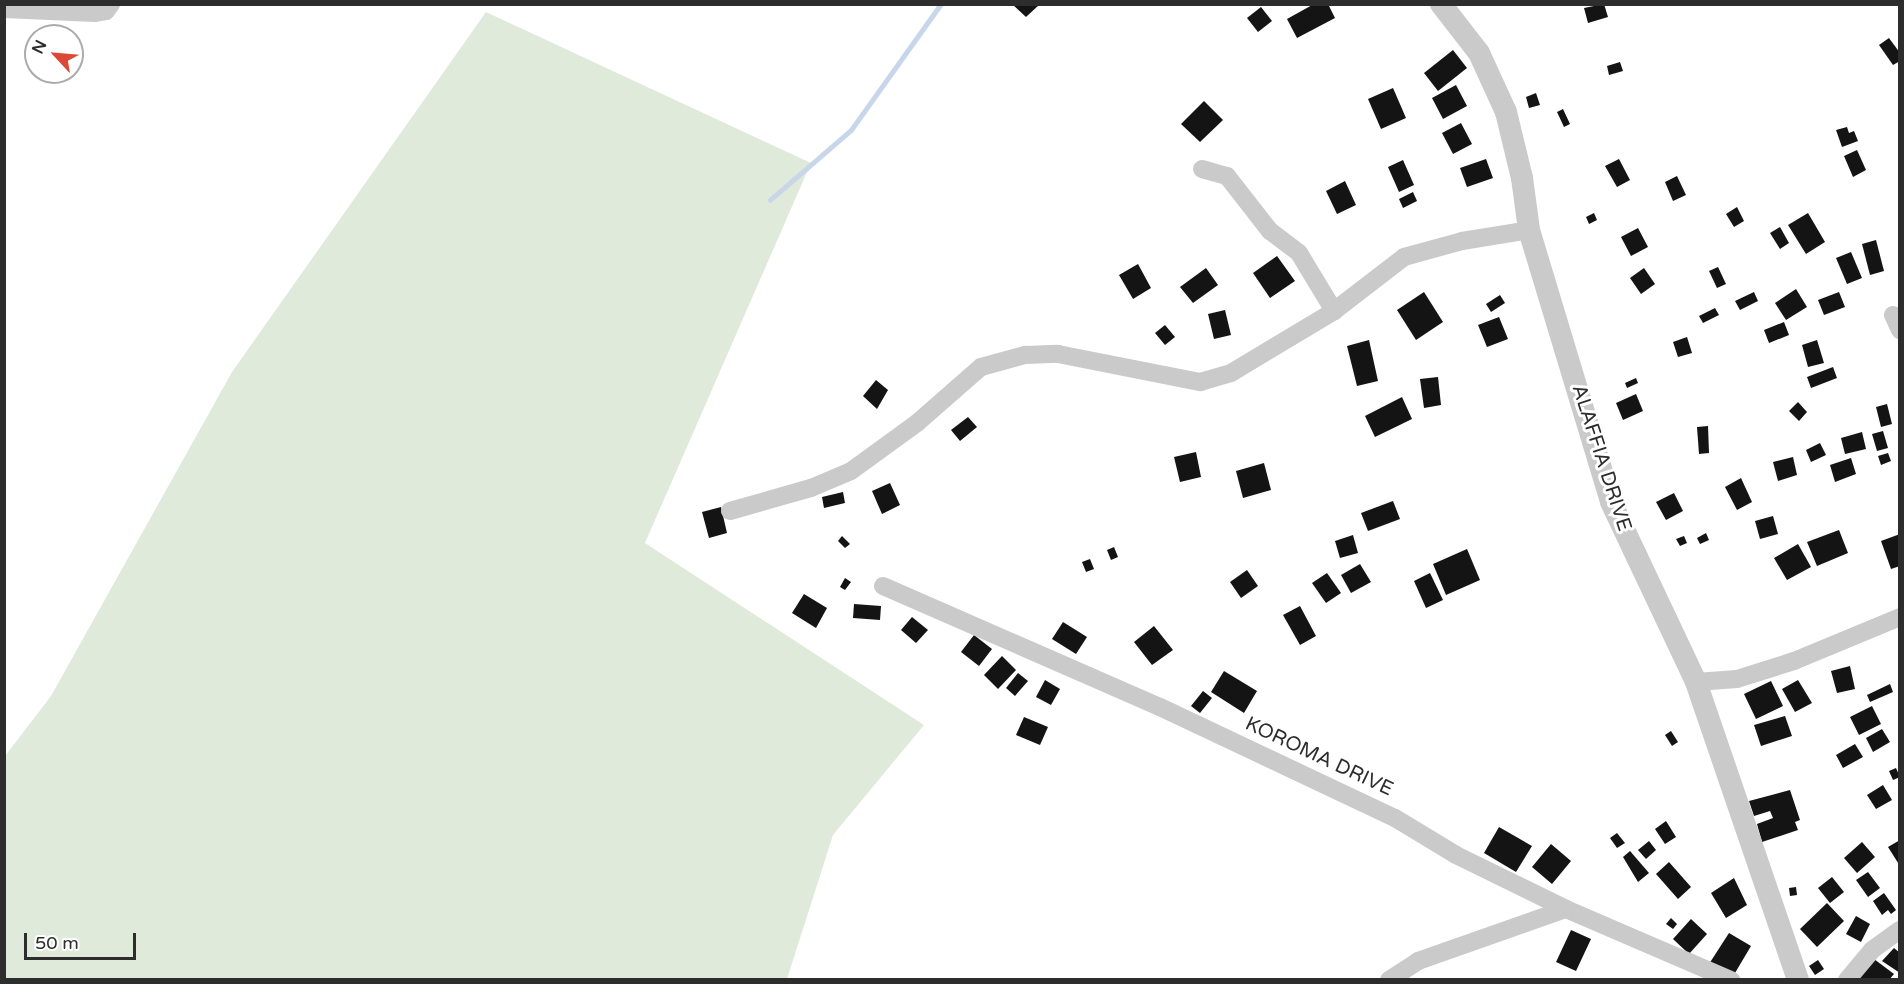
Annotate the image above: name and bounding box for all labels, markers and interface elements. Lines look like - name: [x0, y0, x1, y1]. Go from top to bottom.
- north arrow: [24, 24, 84, 84]
- text: N: [28, 37, 51, 57]
- street label: ALAFFIA DRIVE: [1566, 382, 1636, 534]
- street label: KOROMA DRIVE: [1241, 712, 1397, 802]
- scale bar: [27, 921, 140, 959]
- text: 50 m: [35, 932, 79, 954]

